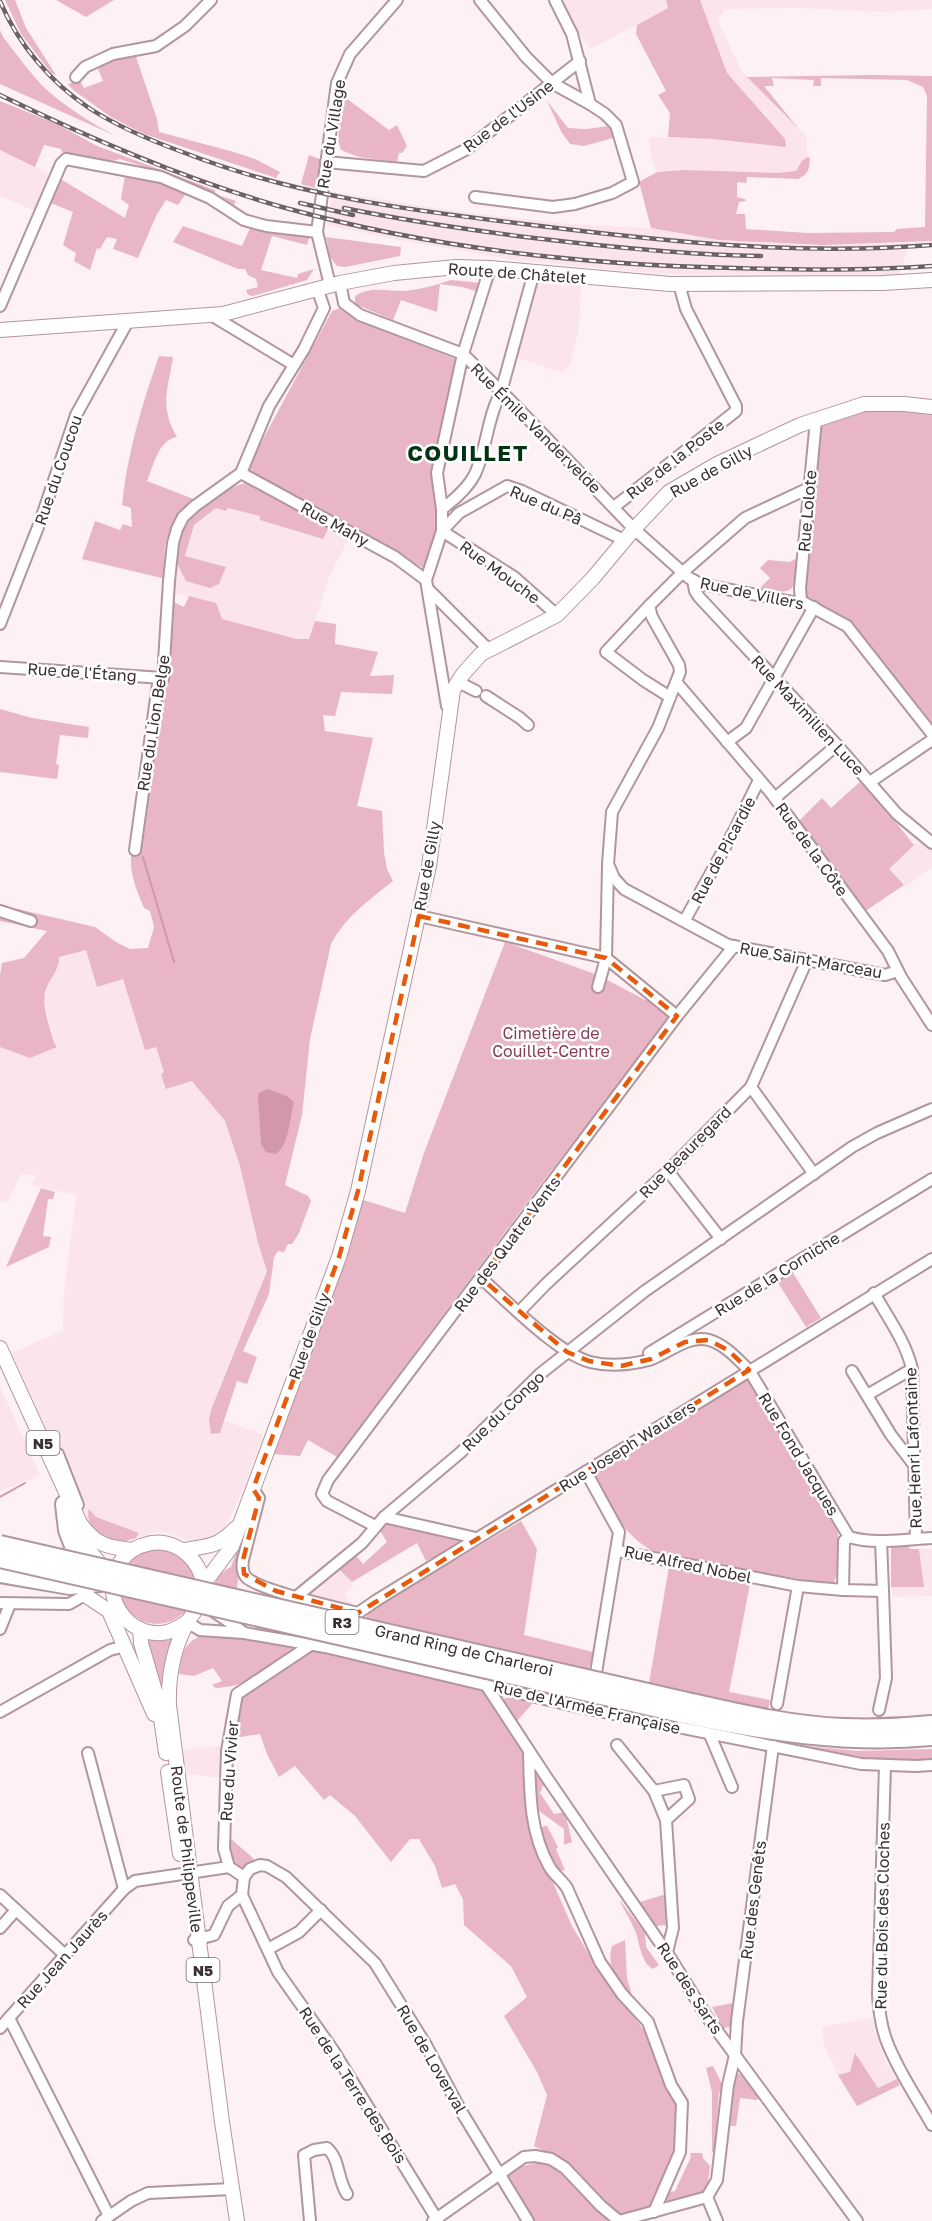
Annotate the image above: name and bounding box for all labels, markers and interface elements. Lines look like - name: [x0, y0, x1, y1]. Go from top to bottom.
- street label: Rue de l'Usine: [459, 75, 557, 157]
- street label: Rue du Village: [312, 78, 350, 190]
- street label: Route de Châtelet: [447, 258, 587, 288]
- street label: Rue Émile Vandervelde: [467, 359, 605, 497]
- street label: Rue du Coucou: [30, 412, 86, 528]
- street label: Rue de la Poste: [622, 415, 728, 503]
- district label: COUILLET: [407, 439, 529, 466]
- street label: Rue de Gilly: [666, 440, 756, 502]
- street label: Rue Lolote: [793, 469, 821, 553]
- street label: Rue du Pâ: [507, 481, 585, 529]
- street label: Rue Mahy: [297, 497, 373, 551]
- street label: Rue Mouche: [456, 536, 544, 608]
- street label: Rue de Villers: [698, 572, 806, 614]
- street label: Rue Maximilien Luce: [747, 651, 869, 779]
- street label: Rue du Lion Belge: [132, 653, 174, 793]
- street label: Rue de l'Étang: [27, 658, 137, 686]
- street label: Rue de Picardie: [686, 793, 760, 907]
- street label: Rue de la Côte: [771, 798, 853, 900]
- street label: Rue de Gilly: [409, 819, 445, 913]
- street label: Rue Saint-Marceau: [738, 938, 884, 982]
- park label: Cimetière de Couillet-Centre: [492, 1023, 610, 1061]
- street label: Rue Beauregard: [635, 1102, 735, 1202]
- street label: Rue des Quatre Vents: [449, 1172, 565, 1316]
- street label: Rue de la Corniche: [711, 1227, 843, 1321]
- street label: Rue de Gilly: [284, 1290, 334, 1382]
- street label: Rue du Congo: [458, 1367, 548, 1455]
- street label: Rue Henri Lafontaine: [900, 1367, 926, 1529]
- street label: Rue Fond Jacques: [754, 1389, 844, 1519]
- street label: Rue Joseph Wauters: [555, 1396, 699, 1496]
- road number: N5: [26, 1431, 60, 1455]
- street label: Rue Alfred Nobel: [622, 1541, 754, 1587]
- road number: R3: [326, 1610, 358, 1634]
- street label: Grand Ring de Charleroi: [373, 1620, 555, 1680]
- street label: Rue de l'Armée Française: [492, 1676, 682, 1738]
- street label: Rue du Vivier: [216, 1720, 242, 1822]
- street label: Route de Philippeville: [167, 1764, 207, 1934]
- street label: Rue du Bois des Cloches: [870, 1822, 894, 2010]
- street label: Rue des Genêts: [736, 1839, 770, 1961]
- street label: Rue Jean Jaurès: [12, 1905, 112, 2013]
- street label: Rue des Sarts: [653, 1938, 727, 2038]
- road number: N5: [186, 1958, 220, 1982]
- street label: Rue de Loverval: [393, 2001, 471, 2117]
- street label: Rue de la Terre des Bois: [295, 2003, 411, 2167]

